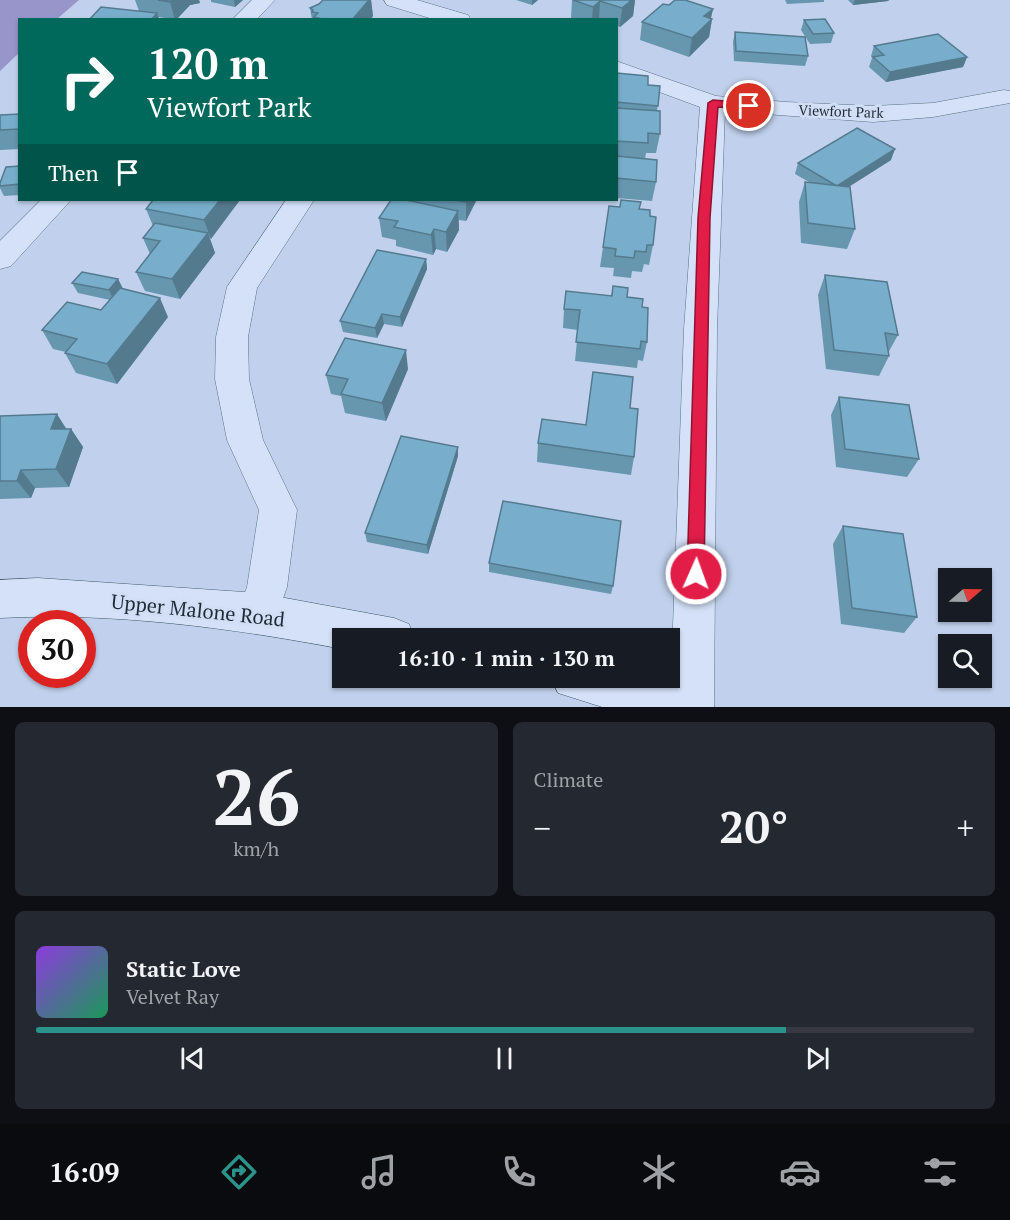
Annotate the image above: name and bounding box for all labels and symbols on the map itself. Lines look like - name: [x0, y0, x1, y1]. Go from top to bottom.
- pin: [723, 80, 774, 131]
- street label: Viewfort Park: [798, 100, 885, 122]
- position arrow: [664, 542, 728, 606]
- north arrow: [938, 568, 992, 622]
- street label: Upper Malone Road: [110, 587, 286, 633]
- speed limit sign: 30: [18, 610, 96, 688]

